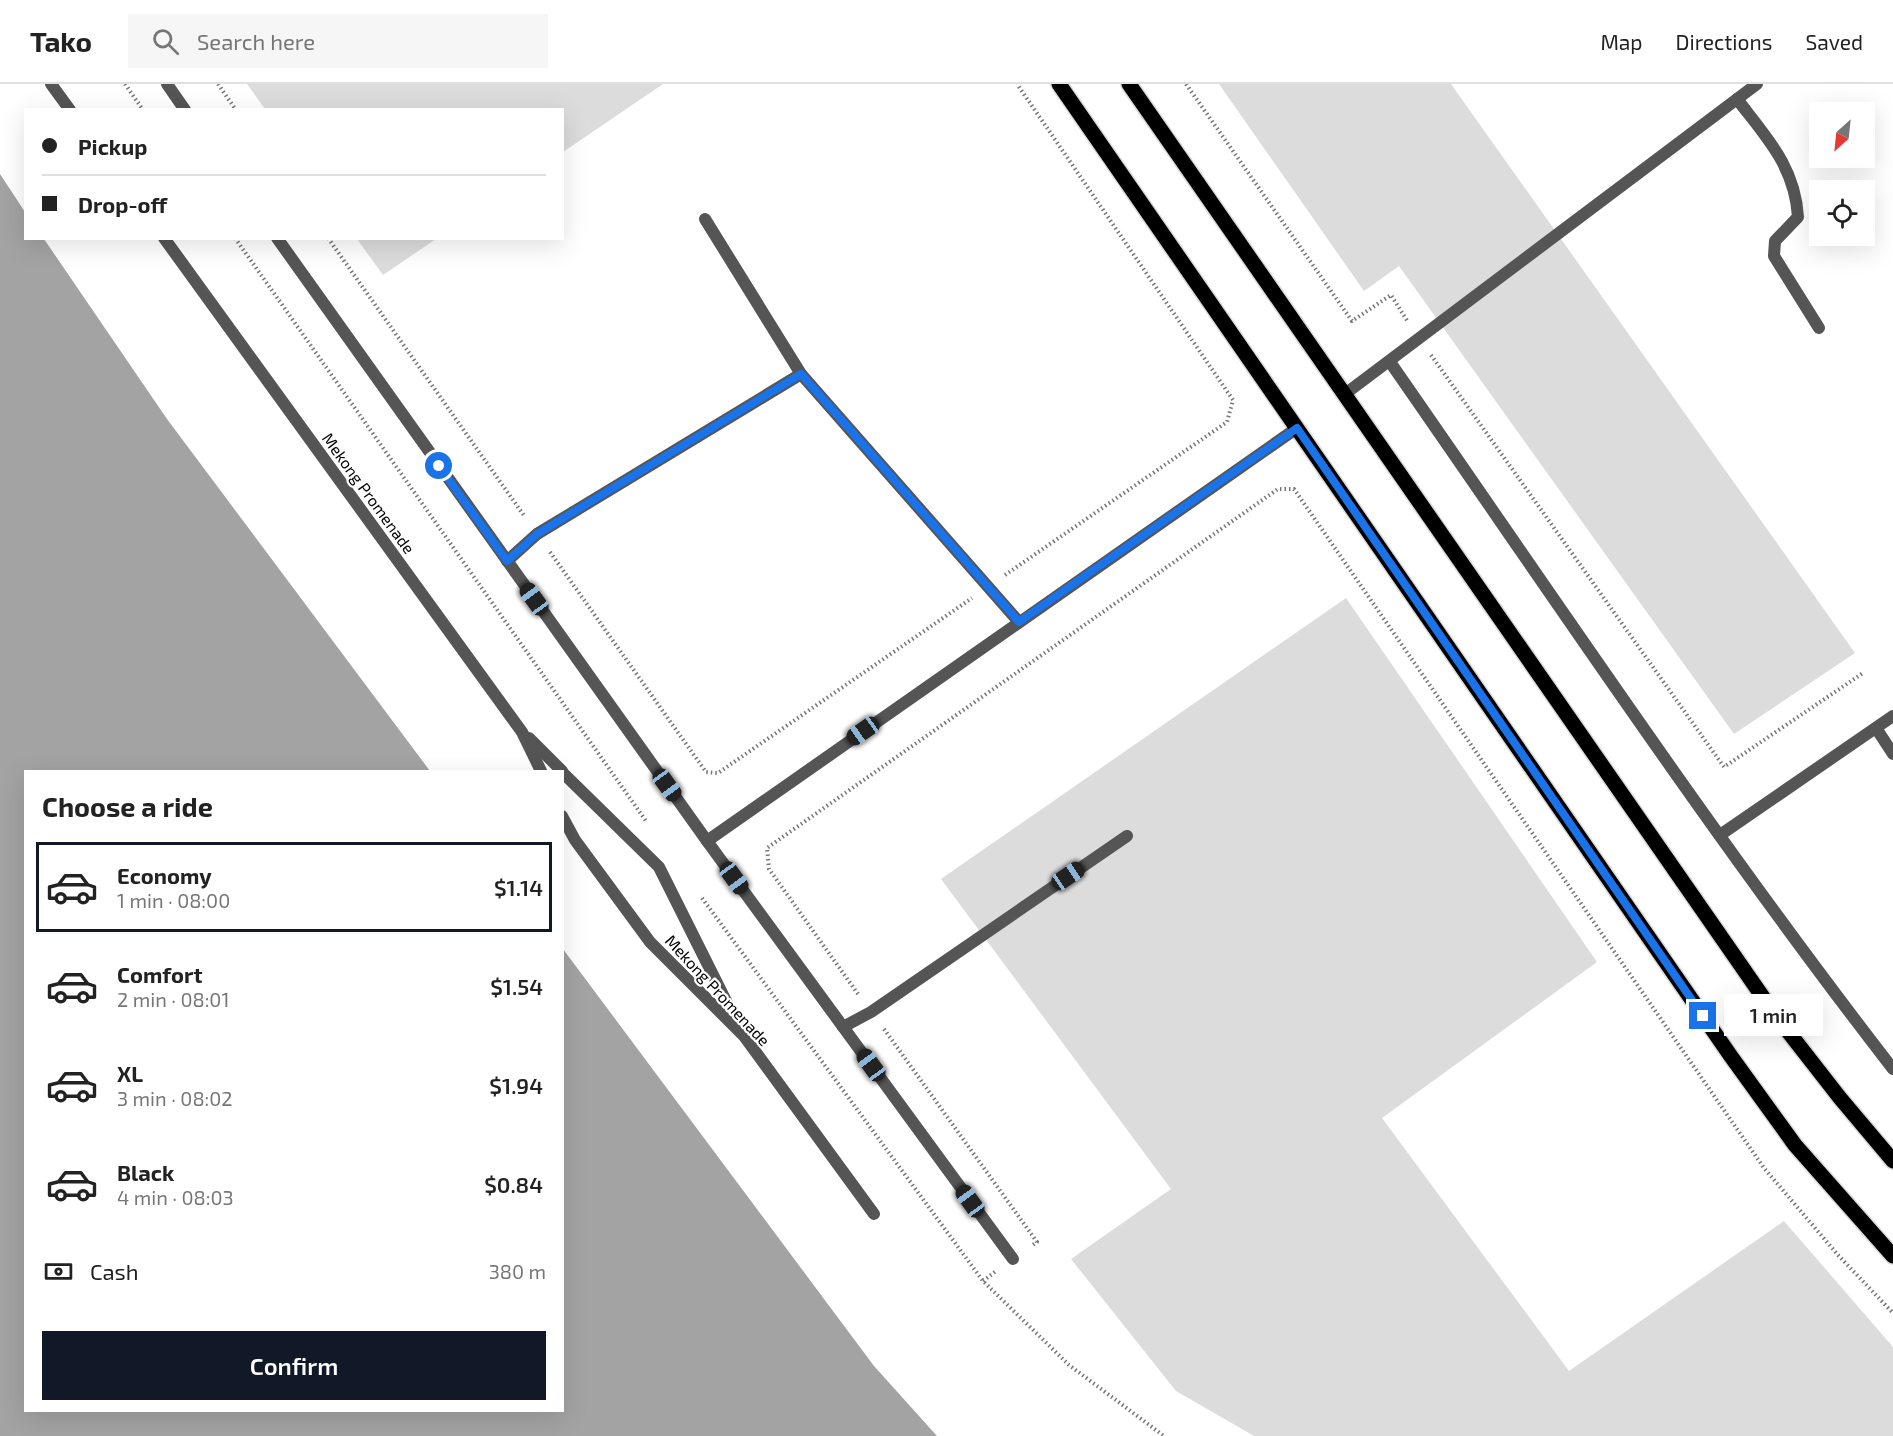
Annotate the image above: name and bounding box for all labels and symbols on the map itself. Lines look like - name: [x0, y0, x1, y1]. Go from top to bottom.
- north arrow: [1809, 102, 1875, 168]
- street label: Mekong Promenade: [319, 429, 419, 557]
- route start: [425, 452, 452, 479]
- car: [516, 579, 552, 619]
- car: [843, 713, 883, 749]
- car: [649, 765, 685, 805]
- car: [716, 858, 752, 898]
- car: [1048, 858, 1088, 894]
- street label: Mekong Promenade: [662, 931, 774, 1049]
- callout: 1 min: [1724, 995, 1823, 1037]
- route end: [1689, 1002, 1716, 1029]
- car: [853, 1045, 889, 1085]
- car: [952, 1181, 988, 1221]

